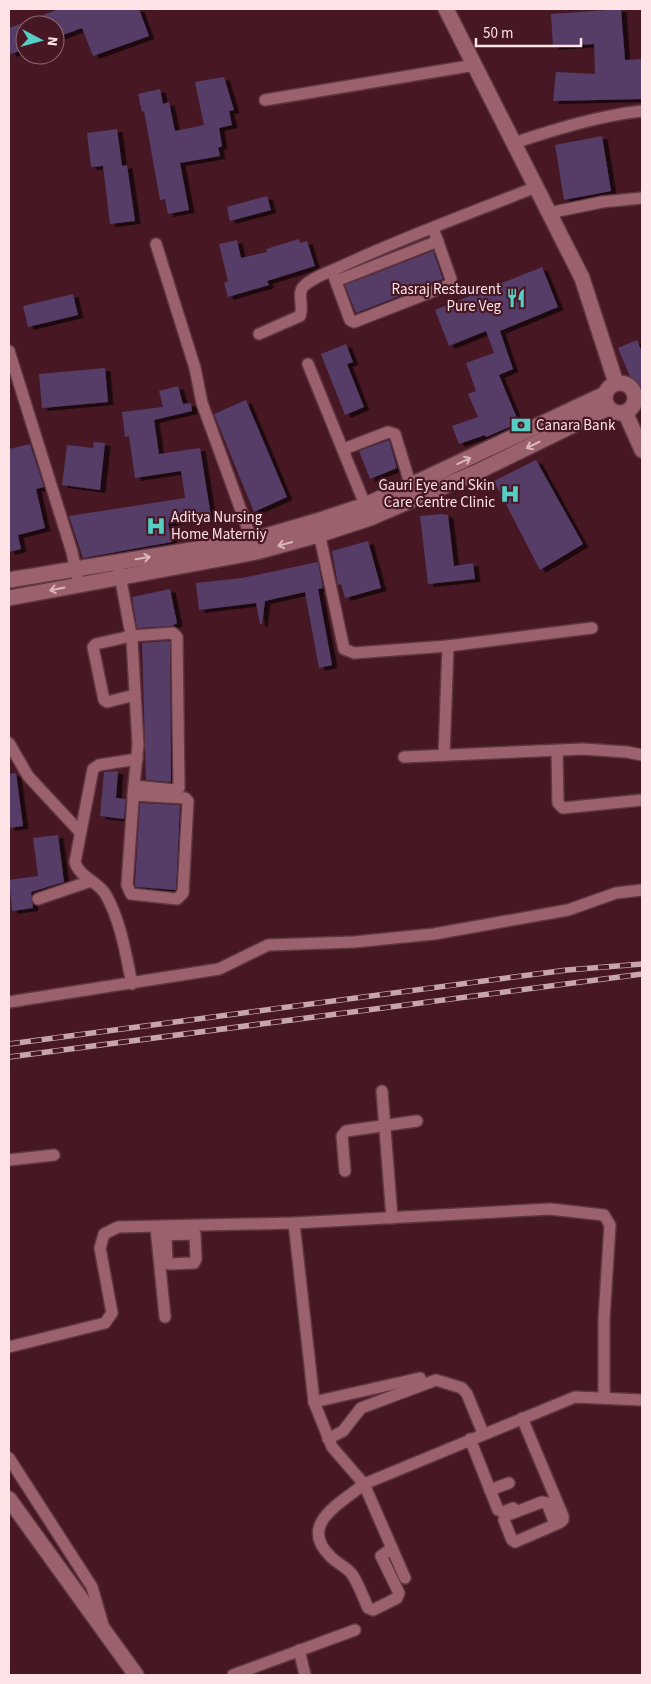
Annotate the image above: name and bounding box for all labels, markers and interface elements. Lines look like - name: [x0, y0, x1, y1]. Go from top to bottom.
- north arrow: [15, 15, 65, 65]
- scale bar: [476, 15, 581, 47]
- text: 50 m: [483, 23, 513, 44]
- text: N: [42, 36, 62, 47]
- place label: Rasraj Restaurent Pure Veg: [392, 279, 501, 317]
- restaurant icon: Rasraj Restaurent Pure Veg: [505, 287, 527, 309]
- bank icon: Canara Bank: [510, 414, 532, 436]
- place label: Canara Bank: [536, 415, 616, 436]
- one-way arrow: [526, 441, 541, 450]
- one-way arrow: [456, 455, 471, 465]
- place label: Gauri Eye and Skin Care Centre Clinic: [379, 475, 495, 513]
- hospital icon: Gauri Eye and Skin Care Centre Clinic: [499, 483, 521, 505]
- place label: Aditya Nursing Home Materniy: [171, 507, 266, 545]
- hospital icon: Aditya Nursing Home Materniy: [145, 515, 167, 537]
- one-way arrow: [277, 540, 293, 549]
- one-way arrow: [135, 553, 151, 563]
- one-way arrow: [49, 584, 65, 594]

